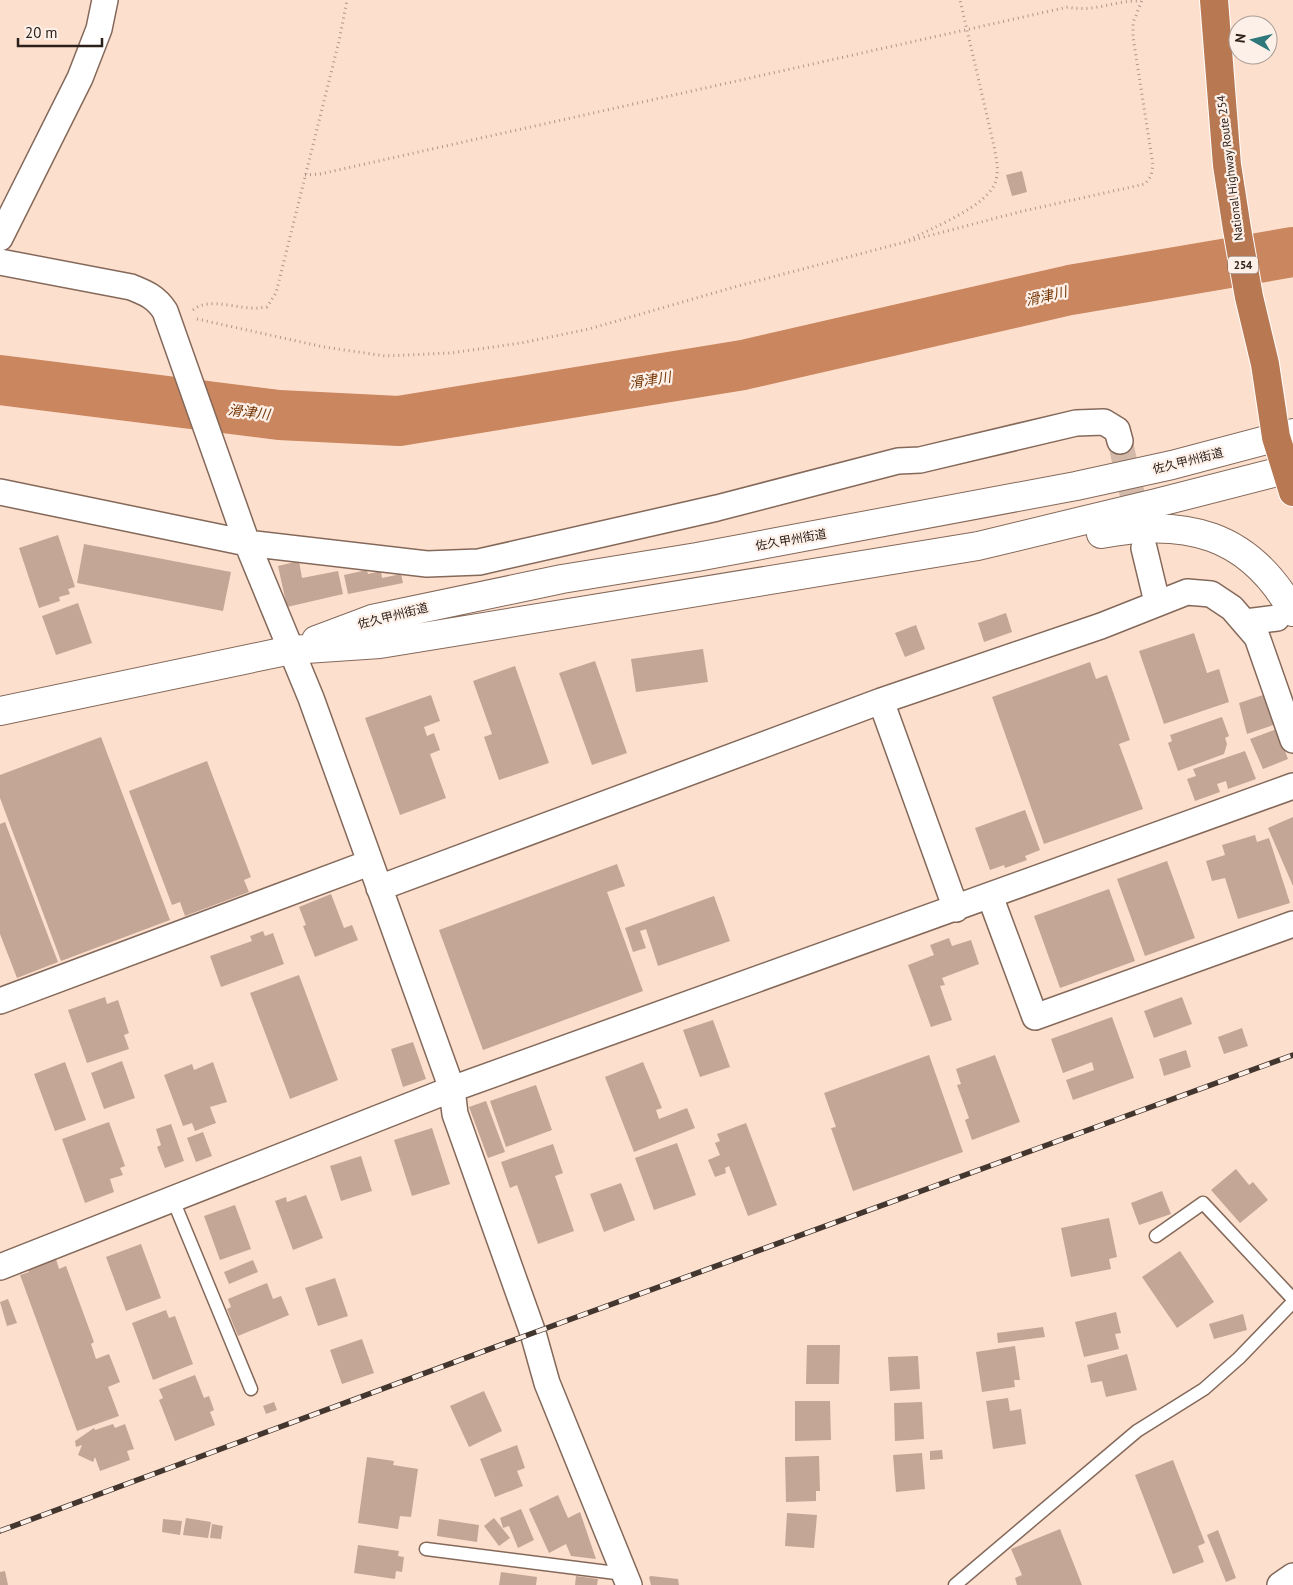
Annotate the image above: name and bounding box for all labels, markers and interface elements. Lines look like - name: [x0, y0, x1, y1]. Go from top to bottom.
- scale bar: [18, 15, 101, 47]
- north arrow: [1228, 15, 1278, 65]
- text: 20 m: [25, 23, 58, 42]
- text: N: [1231, 32, 1250, 44]
- street label: National Highway Route 254: [1213, 94, 1246, 242]
- road number: 254: [1228, 256, 1258, 274]
- water label: 滑津川: [1024, 282, 1070, 309]
- water label: 滑津川: [628, 368, 674, 392]
- water label: 滑津川: [227, 401, 273, 424]
- street label: 佐久甲州街道: [1151, 445, 1225, 477]
- street label: 佐久甲州街道: [754, 526, 828, 553]
- street label: 佐久甲州街道: [356, 600, 430, 632]

